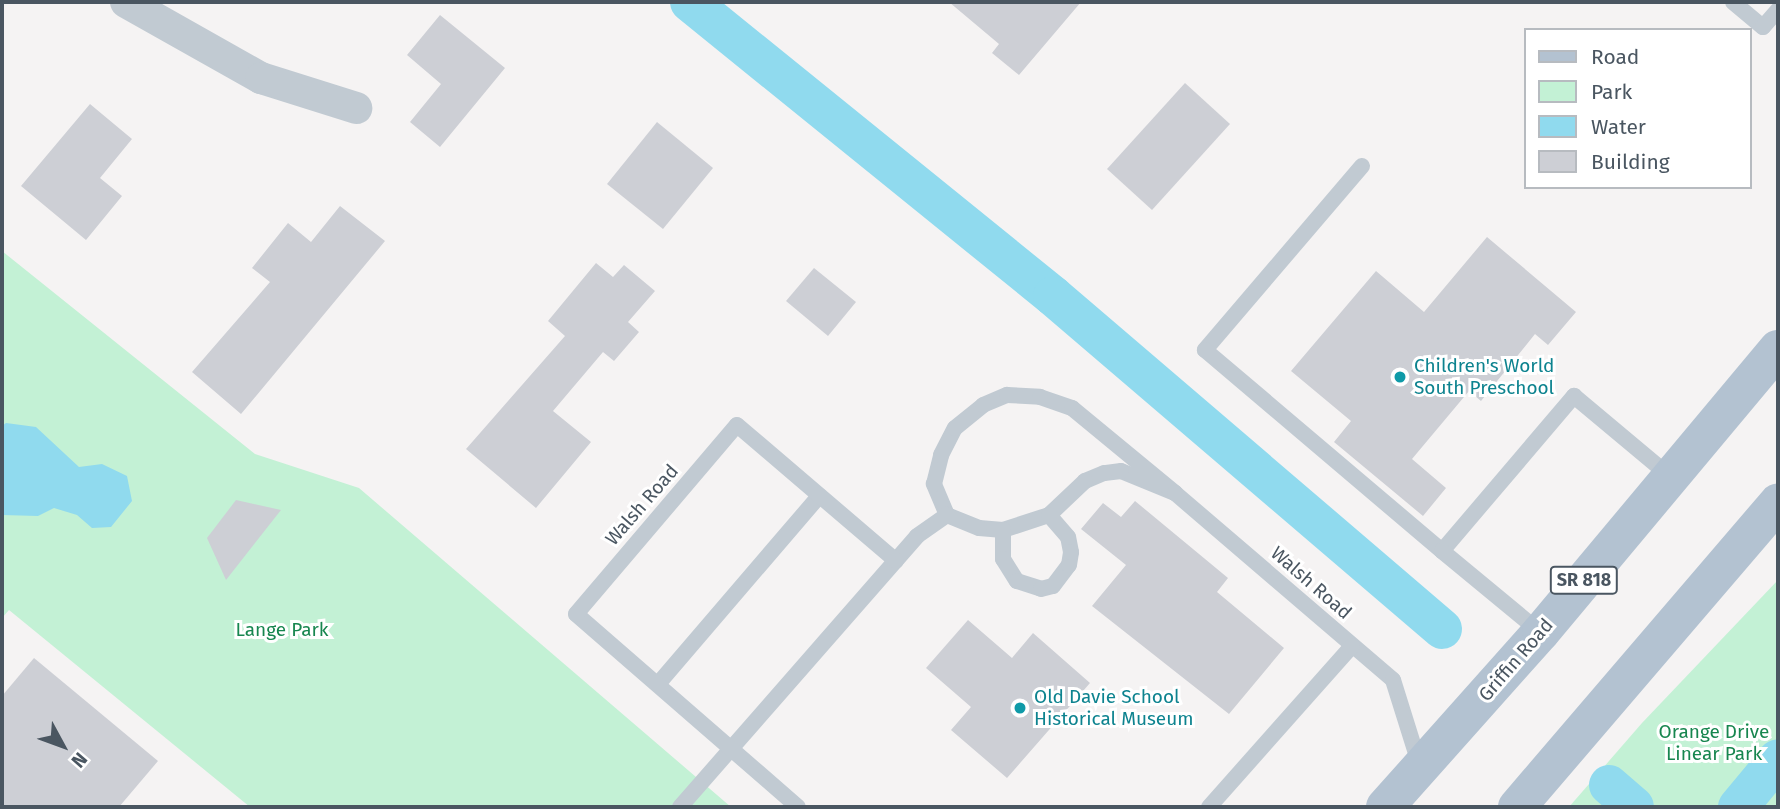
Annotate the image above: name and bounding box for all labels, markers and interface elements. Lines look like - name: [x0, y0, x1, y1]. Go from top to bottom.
- legend: [1524, 28, 1752, 189]
- text: Road: [1591, 44, 1639, 70]
- text: Park: [1591, 79, 1632, 105]
- text: Water: [1591, 114, 1646, 140]
- text: Building: [1591, 149, 1670, 175]
- place label: Children's World South Preschool: [1414, 355, 1554, 399]
- marker: Children's World South Preschool: [1392, 369, 1408, 385]
- street label: Walsh Road: [601, 460, 683, 550]
- street label: Walsh Road: [1266, 542, 1356, 624]
- road number: SR 818: [1549, 566, 1619, 594]
- street label: Griffin Road: [1474, 614, 1558, 706]
- park label: Lange Park: [235, 619, 329, 641]
- place label: Old Davie School Historical Museum: [1034, 686, 1194, 730]
- marker: Old Davie School Historical Museum: [1012, 700, 1028, 716]
- north arrow: [28, 711, 98, 781]
- park label: Orange Drive Linear Park: [1659, 721, 1769, 765]
- text: N: [66, 748, 92, 772]

